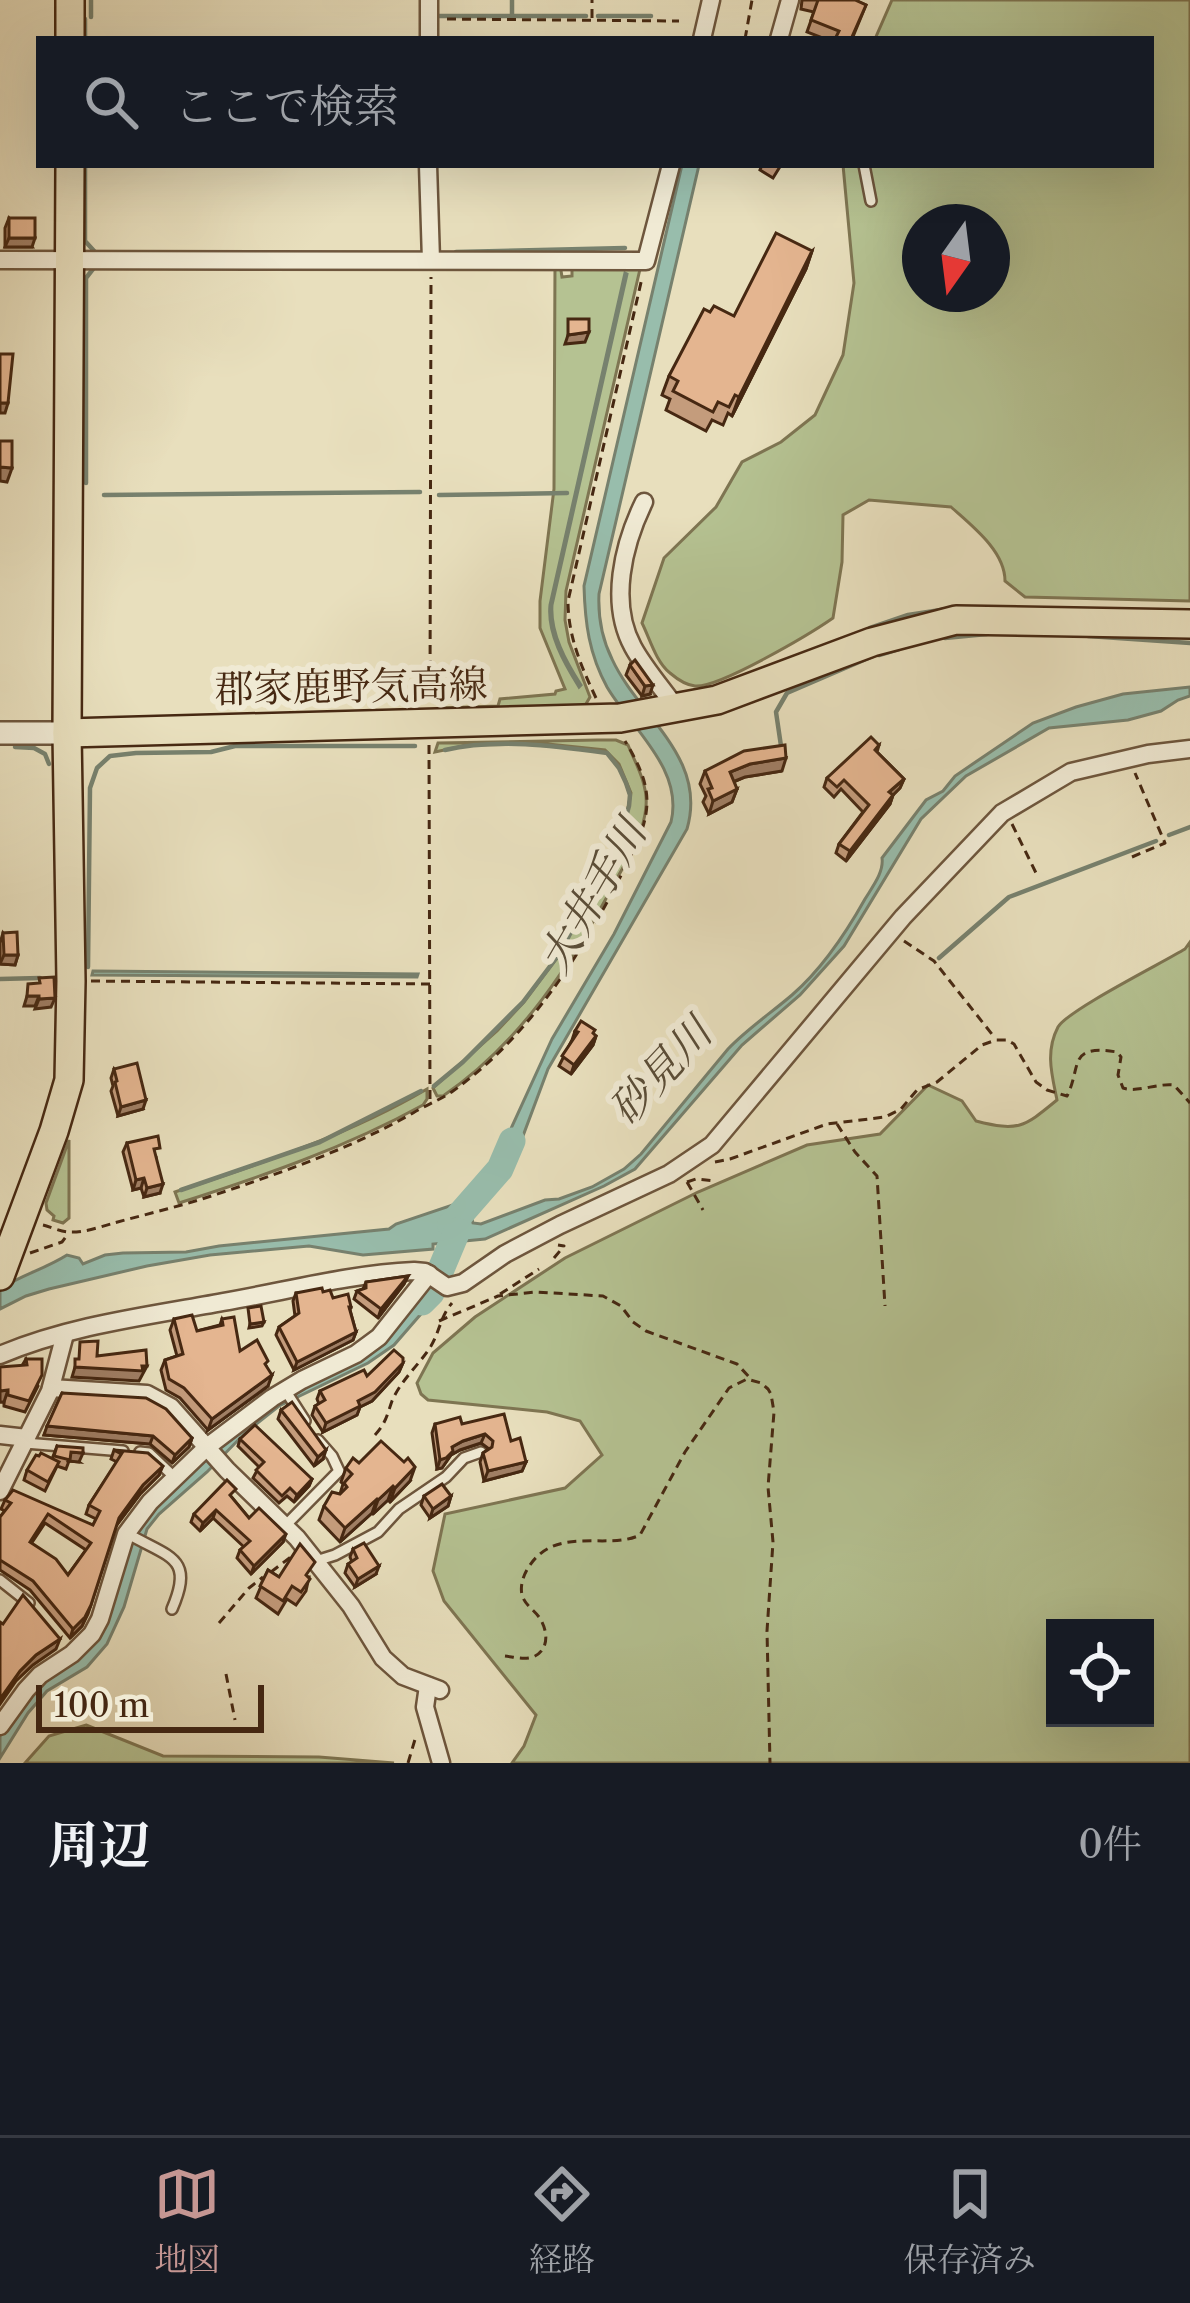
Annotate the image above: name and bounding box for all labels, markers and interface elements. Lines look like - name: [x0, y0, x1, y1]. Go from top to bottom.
- search box: [36, 36, 1154, 168]
- icon: search: [78, 69, 144, 135]
- text: ここで検索: [174, 78, 399, 134]
- north arrow: [902, 204, 1010, 312]
- street label: 郡家鹿野気高線: [214, 660, 488, 712]
- water label: 大井手川: [527, 807, 659, 982]
- water label: 砂見川: [598, 1004, 725, 1135]
- map controls: [1046, 1619, 1154, 1727]
- button: locate: [1046, 1619, 1154, 1727]
- scale bar: [36, 1679, 264, 1732]
- text: 100 m: [54, 1685, 149, 1726]
- text: 周辺: [48, 1814, 150, 1876]
- text: 0件: [1078, 1820, 1142, 1868]
- tab: 地図: [154, 2161, 220, 2280]
- tab: 経路: [529, 2161, 595, 2280]
- tab: 保存済み: [904, 2161, 1036, 2280]

